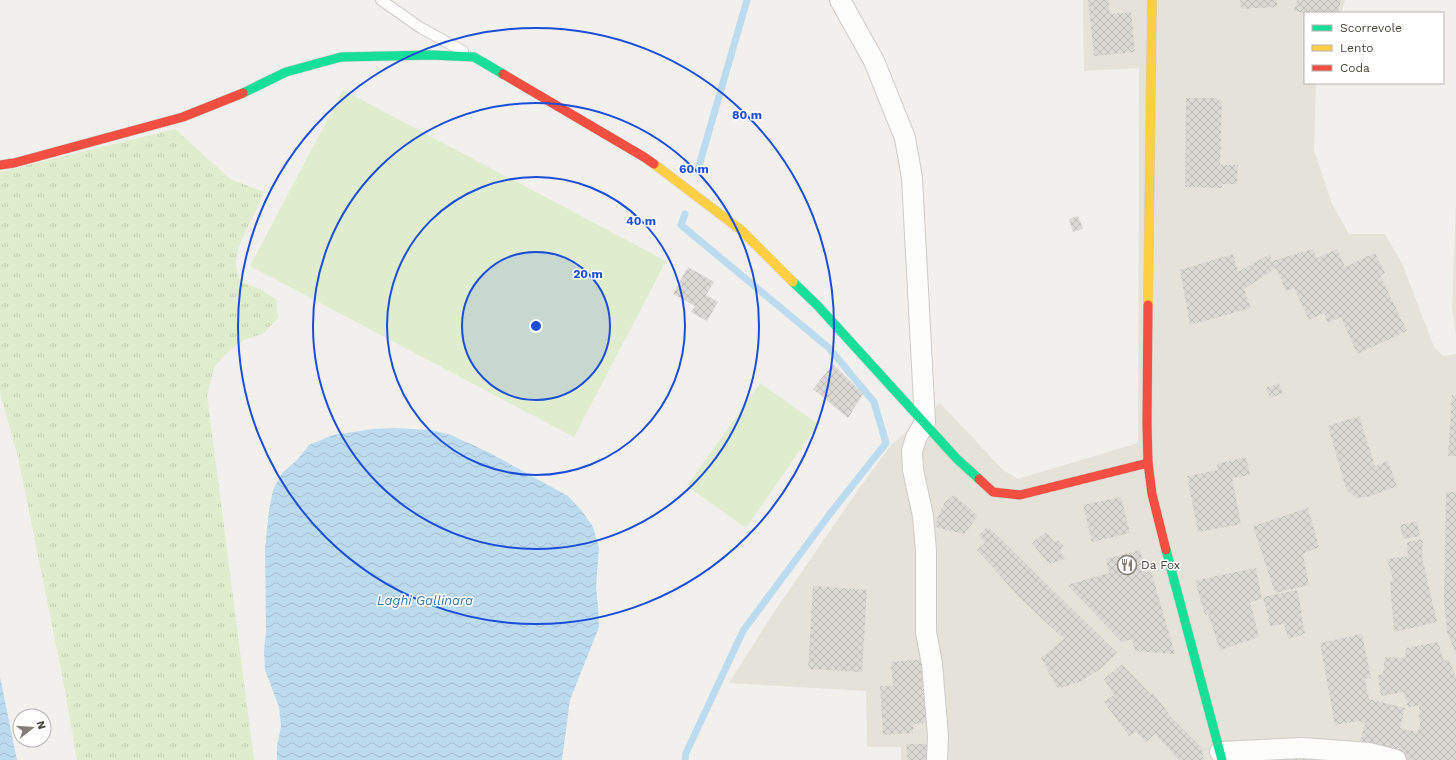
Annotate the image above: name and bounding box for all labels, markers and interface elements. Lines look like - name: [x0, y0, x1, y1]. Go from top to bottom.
- legend: [1304, 12, 1444, 84]
- text: Scorrevole: [1340, 21, 1402, 35]
- text: Lento: [1340, 41, 1374, 55]
- text: Coda: [1340, 61, 1370, 75]
- text: 80 m: [732, 108, 762, 122]
- text: 60 m: [679, 162, 709, 176]
- text: 40 m: [626, 214, 656, 228]
- text: 20 m: [573, 267, 603, 281]
- centre of rings: [529, 319, 543, 333]
- restaurant icon: Da Fox: [1116, 554, 1138, 576]
- place label: Da Fox: [1141, 558, 1180, 572]
- water label: Laghi Gallinara: [377, 593, 473, 608]
- north arrow: [12, 708, 52, 748]
- text: N: [34, 719, 48, 731]

